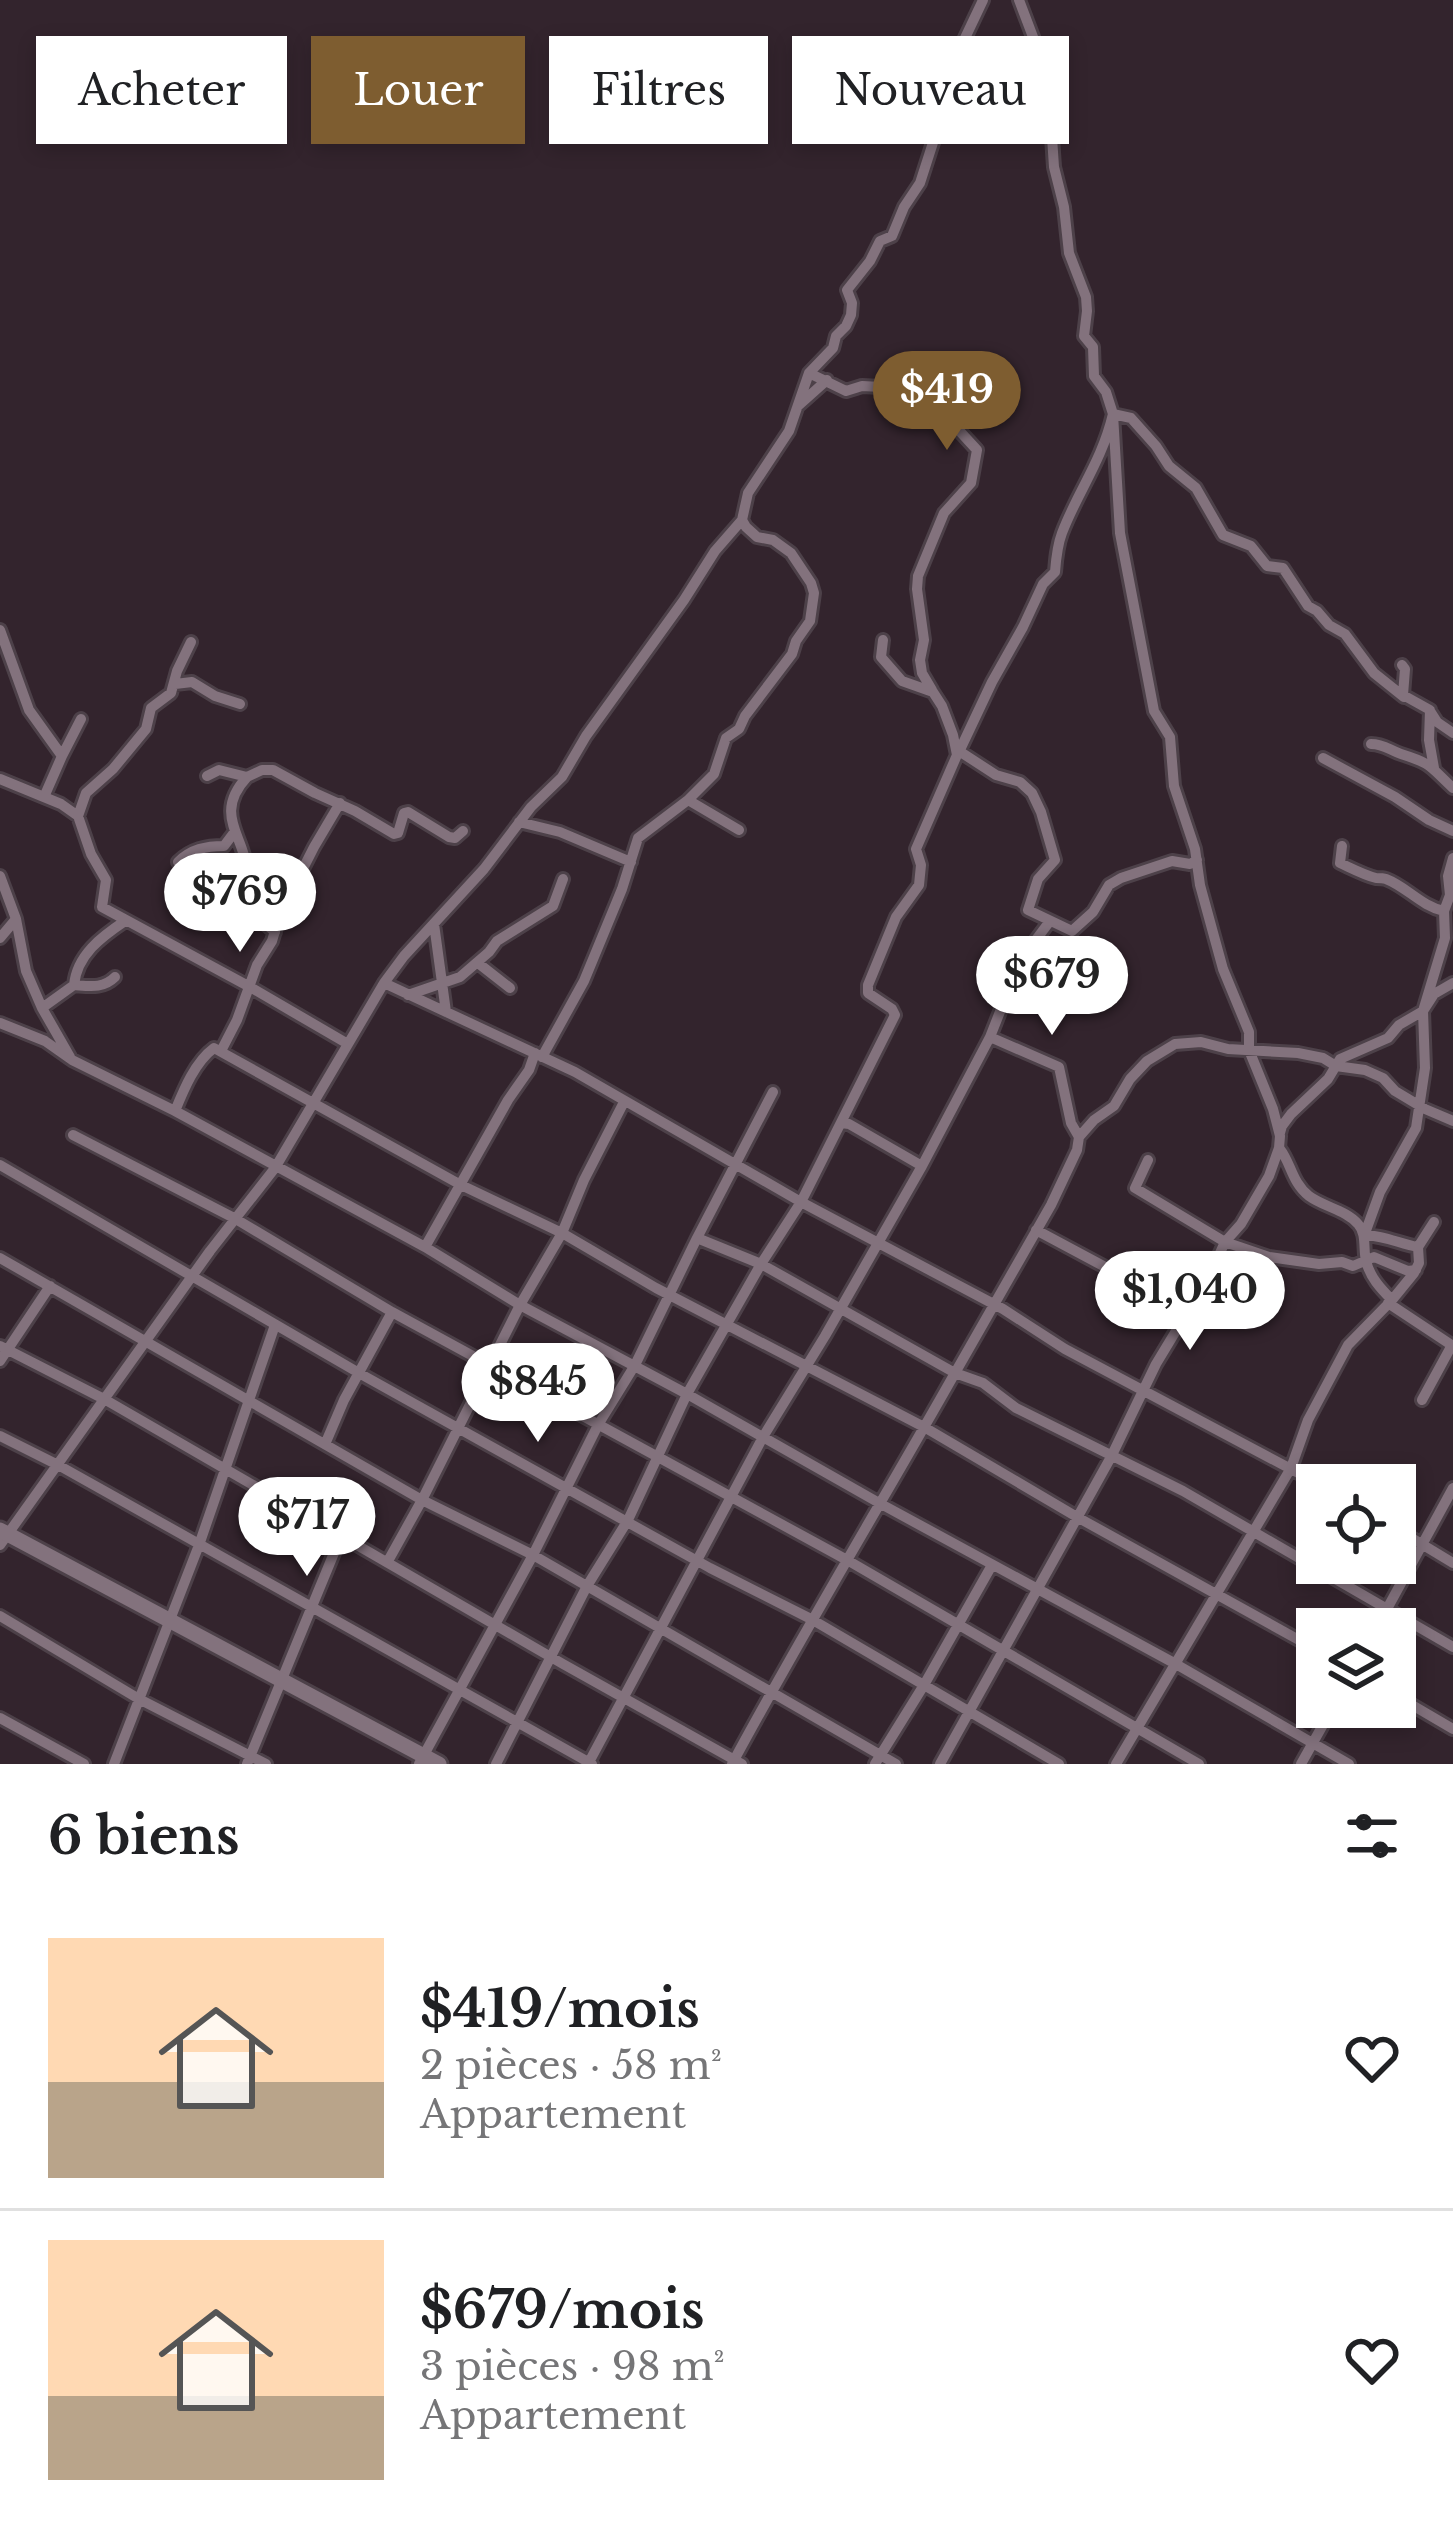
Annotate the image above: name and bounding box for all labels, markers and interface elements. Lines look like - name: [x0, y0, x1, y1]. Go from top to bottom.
- chip: Acheter: [36, 36, 287, 144]
- chip: Louer: [311, 36, 525, 144]
- chip: Filtres: [549, 36, 768, 144]
- chip: Nouveau: [792, 36, 1069, 144]
- pin: $419: [876, 351, 1018, 453]
- text: $419: [900, 365, 994, 414]
- pin: $769: [169, 853, 311, 955]
- text: $769: [191, 867, 289, 916]
- pin: $679: [981, 936, 1123, 1038]
- text: $679: [1003, 950, 1101, 999]
- pin: $1,040: [1092, 1251, 1288, 1353]
- text: $1,040: [1122, 1265, 1258, 1314]
- pin: $845: [467, 1343, 609, 1445]
- text: $845: [489, 1357, 587, 1406]
- map controls: [1296, 1464, 1416, 1728]
- button: locate: [1296, 1464, 1416, 1584]
- pin: $717: [236, 1477, 378, 1579]
- text: $717: [265, 1491, 349, 1540]
- button: layers: [1296, 1608, 1416, 1728]
- icon: filters: [1339, 1803, 1405, 1869]
- text: 6 biens: [48, 1805, 239, 1868]
- text: $419/mois: [420, 1978, 700, 2041]
- icon: home: [144, 1986, 288, 2130]
- icon: heart: [1339, 2025, 1405, 2091]
- text: 2 pièces · 58 m²: [420, 2041, 722, 2090]
- text: Appartement: [420, 2090, 686, 2139]
- text: $679/mois: [420, 2279, 704, 2342]
- icon: home: [144, 2288, 288, 2432]
- icon: heart: [1339, 2327, 1405, 2393]
- text: 3 pièces · 98 m²: [420, 2342, 725, 2391]
- text: Appartement: [420, 2391, 686, 2440]

